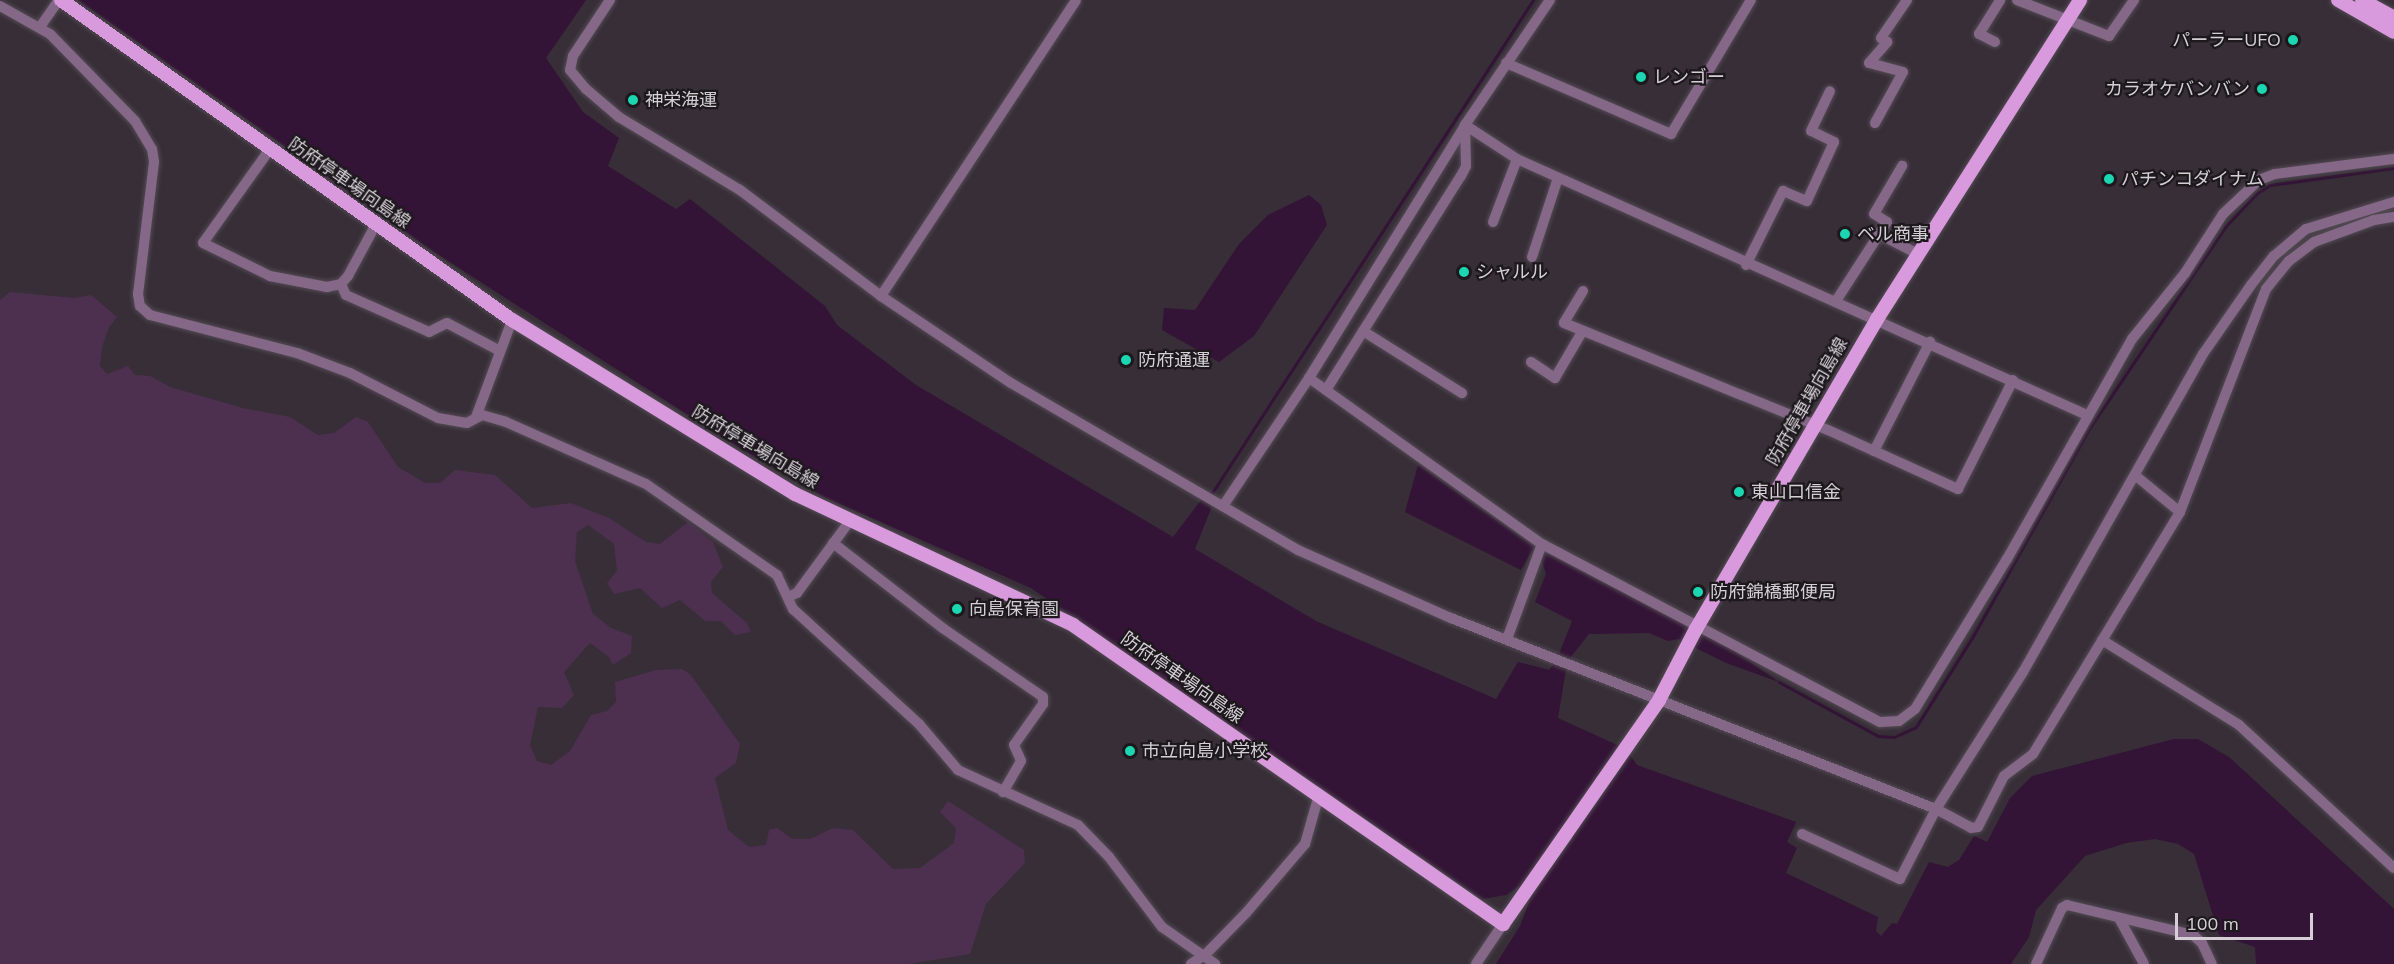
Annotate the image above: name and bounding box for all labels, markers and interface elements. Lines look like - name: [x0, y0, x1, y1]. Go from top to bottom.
- place label: パーラーUFO: [2172, 29, 2281, 51]
- marker: パーラーUFO: [2286, 33, 2300, 47]
- place label: レンゴー: [1653, 66, 1725, 88]
- marker: レンゴー: [1634, 70, 1648, 84]
- place label: カラオケバンバン: [2106, 78, 2250, 100]
- marker: カラオケバンバン: [2255, 82, 2269, 96]
- place label: 神栄海運: [645, 89, 717, 111]
- marker: 神栄海運: [626, 93, 640, 107]
- street label: 防府停車場向島線: [284, 133, 414, 233]
- place label: パチンコダイナム: [2121, 168, 2265, 190]
- marker: パチンコダイナム: [2102, 172, 2116, 186]
- place label: ベル商事: [1857, 223, 1929, 245]
- marker: ベル商事: [1838, 227, 1852, 241]
- place label: シャルル: [1476, 261, 1548, 283]
- marker: シャルル: [1457, 265, 1471, 279]
- street label: 防府停車場向島線: [1762, 334, 1852, 470]
- place label: 防府通運: [1138, 349, 1210, 371]
- marker: 防府通運: [1119, 353, 1133, 367]
- street label: 防府停車場向島線: [688, 401, 822, 493]
- place label: 東山口信金: [1751, 481, 1841, 503]
- marker: 東山口信金: [1732, 485, 1746, 499]
- place label: 防府錦橋郵便局: [1710, 581, 1836, 603]
- marker: 防府錦橋郵便局: [1691, 585, 1705, 599]
- place label: 向島保育園: [969, 598, 1059, 620]
- marker: 向島保育園: [950, 602, 964, 616]
- street label: 防府停車場向島線: [1117, 628, 1247, 728]
- place label: 市立向島小学校: [1142, 740, 1268, 762]
- marker: 市立向島小学校: [1123, 744, 1137, 758]
- scale bar: [2178, 901, 2316, 939]
- text: 100 m: [2186, 912, 2239, 935]

